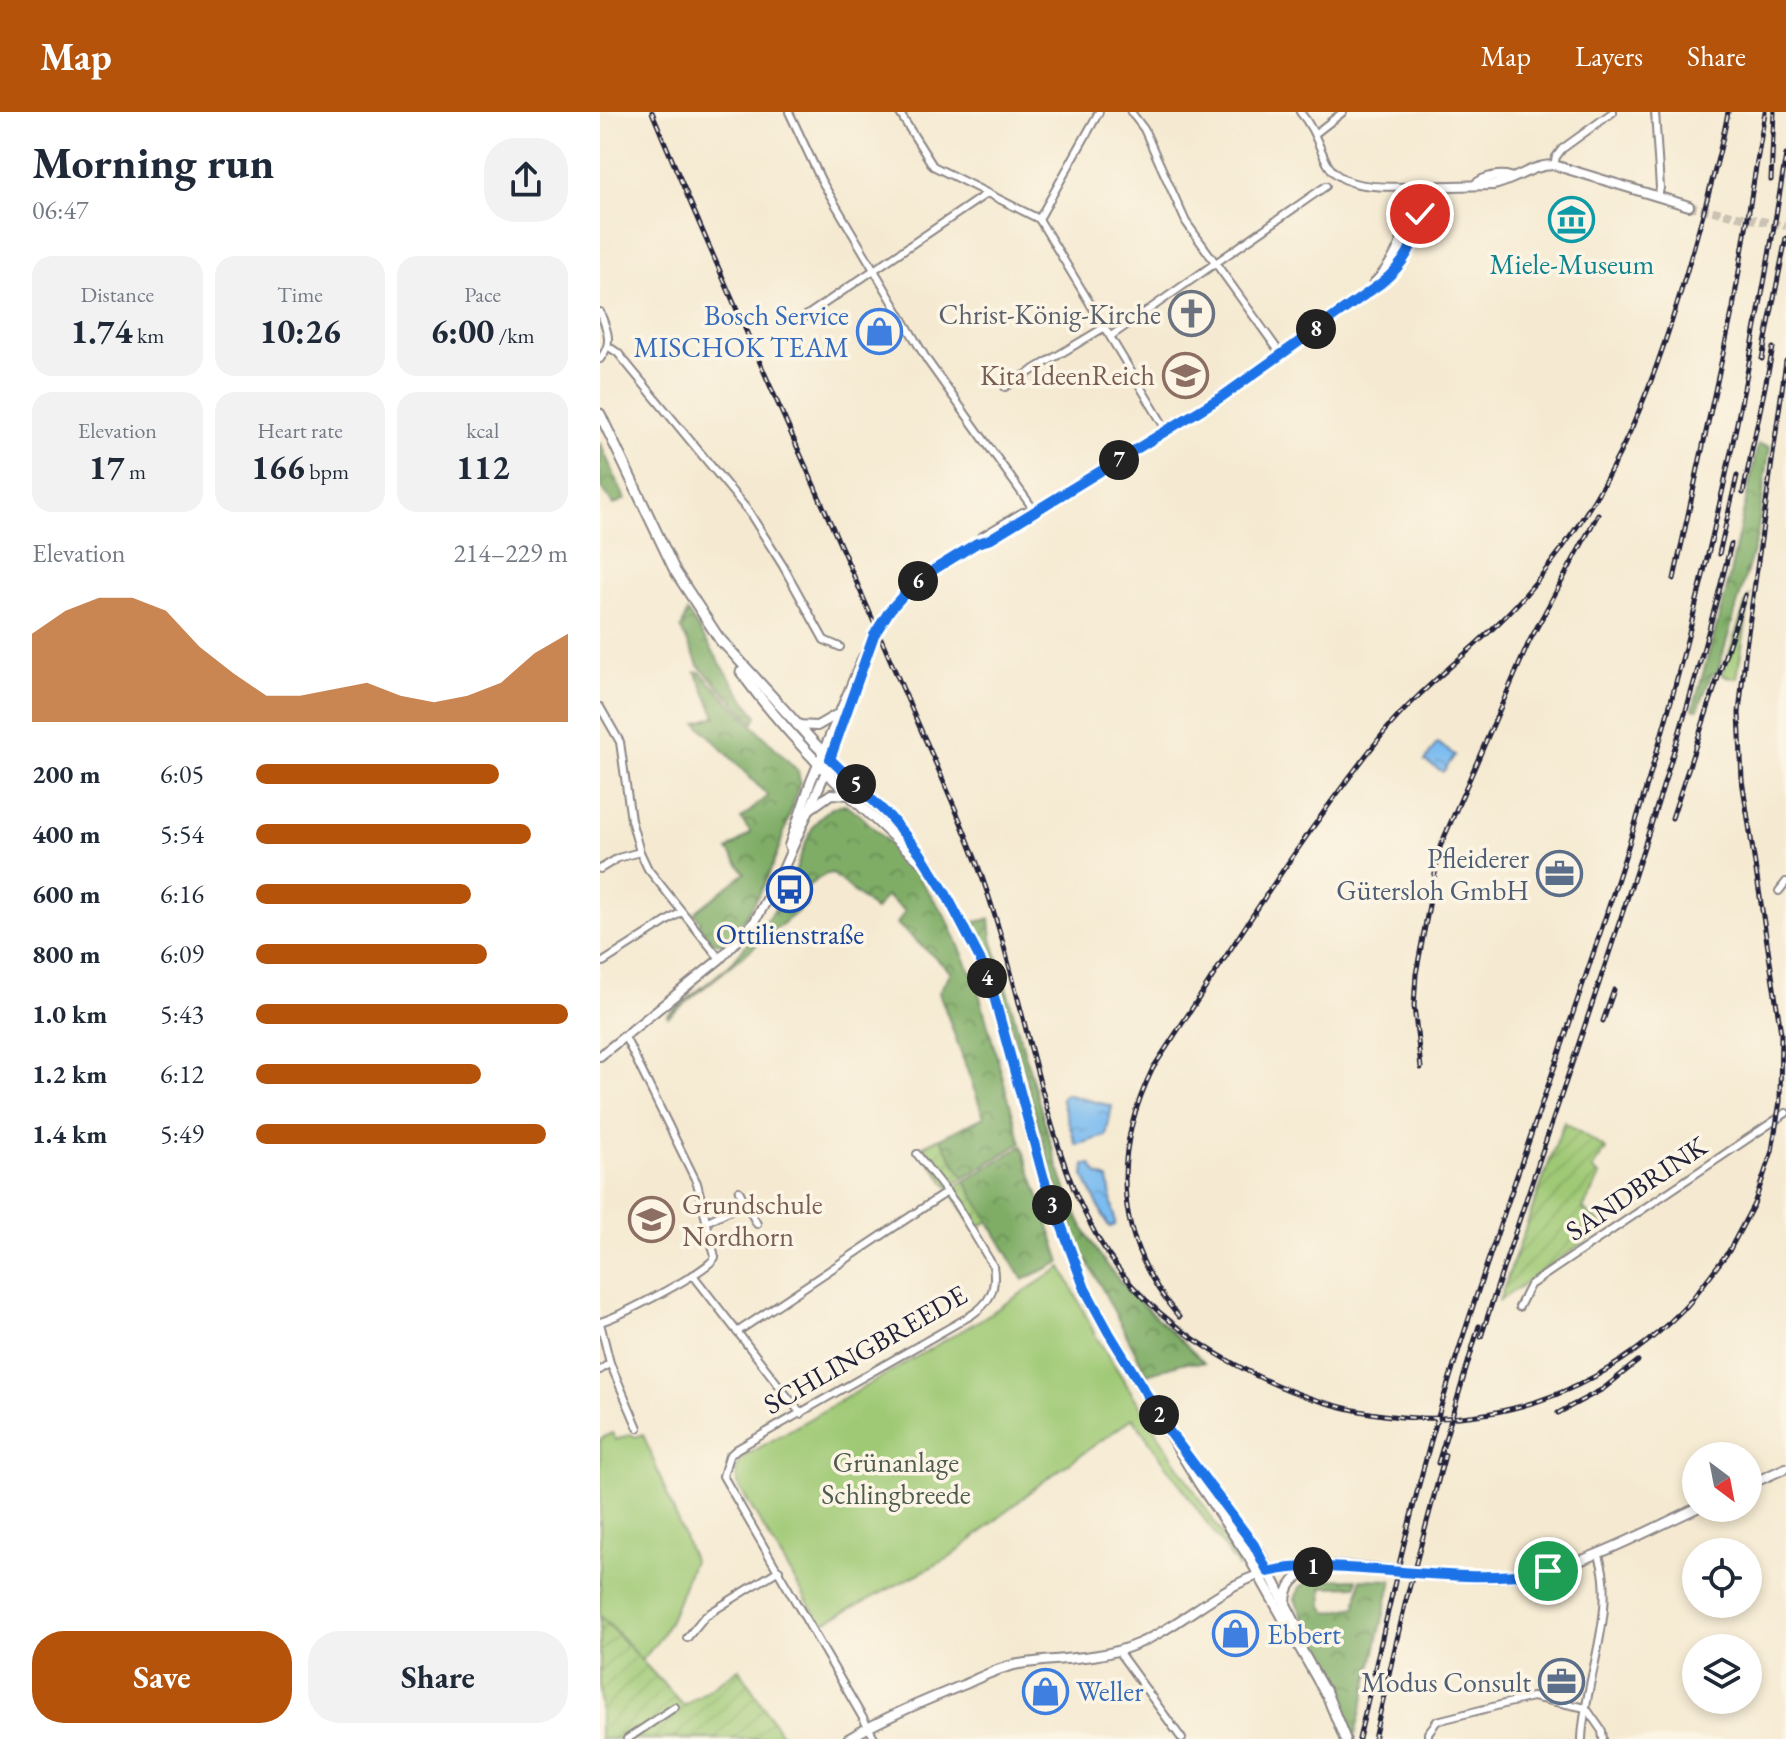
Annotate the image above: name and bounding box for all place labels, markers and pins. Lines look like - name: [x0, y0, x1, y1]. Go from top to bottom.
- pin: [1386, 180, 1454, 248]
- museum icon: Miele-Museum: [1548, 195, 1596, 243]
- place label: Miele-Museum: [1490, 246, 1655, 282]
- church icon: Christ-König-Kirche: [1168, 290, 1216, 338]
- place label: Christ-König-Kirche: [939, 296, 1161, 332]
- place label: Bosch Service MISCHOK TEAM: [633, 297, 849, 365]
- shop icon: Bosch Service MISCHOK TEAM: [856, 307, 904, 355]
- pin: 8: [1296, 309, 1336, 349]
- school or university icon: Kita IdeenReich: [1162, 351, 1210, 399]
- place label: Kita IdeenReich: [980, 357, 1155, 393]
- pin: 7: [1099, 440, 1139, 480]
- pin: 6: [898, 561, 938, 601]
- pin: 5: [836, 764, 876, 804]
- place label: Pfleiderer Gütersloh GmbH: [1336, 840, 1530, 908]
- office icon: Pfleiderer Gütersloh GmbH: [1536, 850, 1584, 898]
- bus stop icon: Ottilienstraße: [766, 865, 814, 913]
- place label: Ottilienstraße: [716, 916, 864, 952]
- pin: 4: [967, 958, 1007, 998]
- pin: 3: [1032, 1185, 1072, 1225]
- place label: Grundschule Nordhorn: [682, 1186, 823, 1254]
- school or university icon: Grundschule Nordhorn: [627, 1196, 675, 1244]
- pin: 2: [1139, 1395, 1179, 1435]
- pin: [1514, 1537, 1582, 1605]
- pin: 1: [1293, 1547, 1333, 1587]
- shop icon: Ebbert: [1212, 1610, 1260, 1658]
- place label: Ebbert: [1267, 1616, 1341, 1652]
- office icon: Modus Consult: [1538, 1658, 1586, 1706]
- place label: Modus Consult: [1361, 1664, 1531, 1700]
- shop icon: Weller: [1021, 1667, 1069, 1715]
- place label: Weller: [1076, 1673, 1144, 1709]

